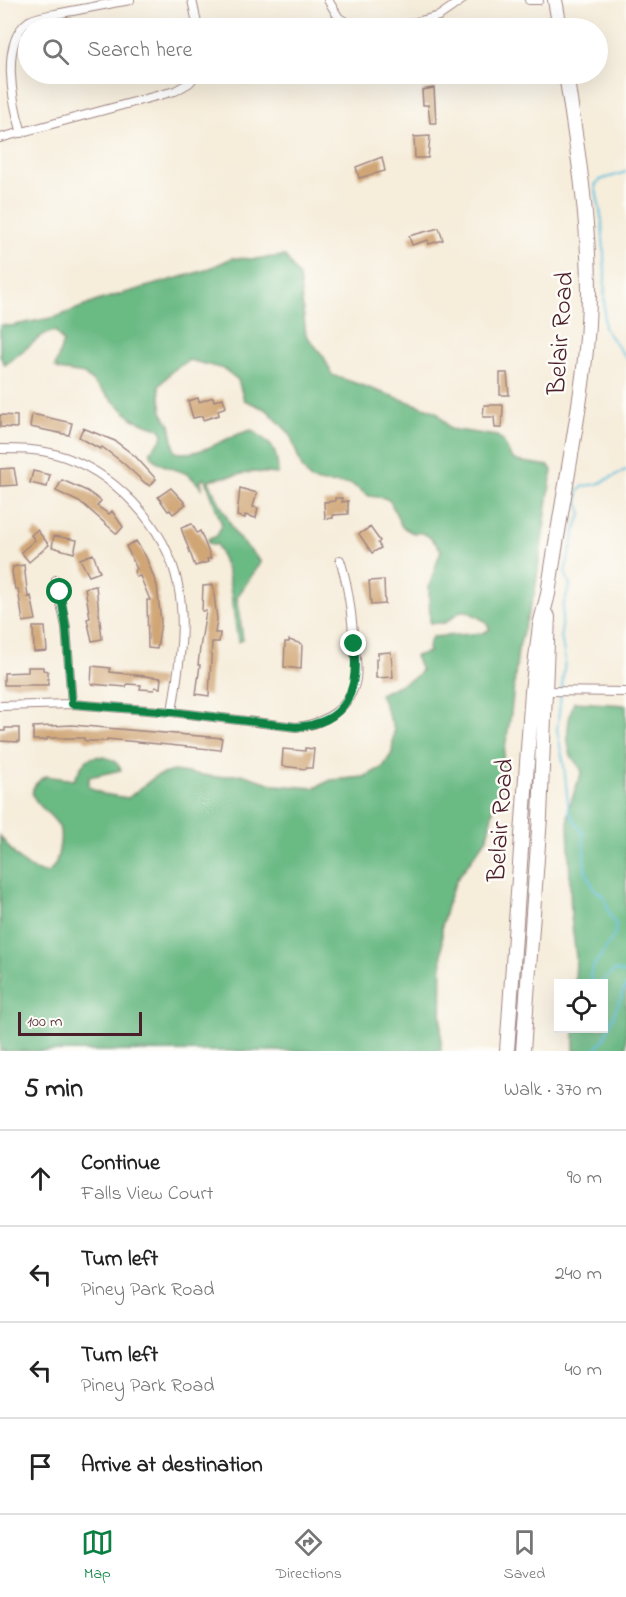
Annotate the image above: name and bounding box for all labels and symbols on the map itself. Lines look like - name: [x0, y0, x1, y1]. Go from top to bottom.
- street label: Belair Road: [539, 270, 585, 397]
- route start: [46, 578, 72, 604]
- route end: [340, 630, 366, 656]
- street label: Belair Road: [479, 757, 525, 884]
- scale bar: [18, 1009, 142, 1036]

